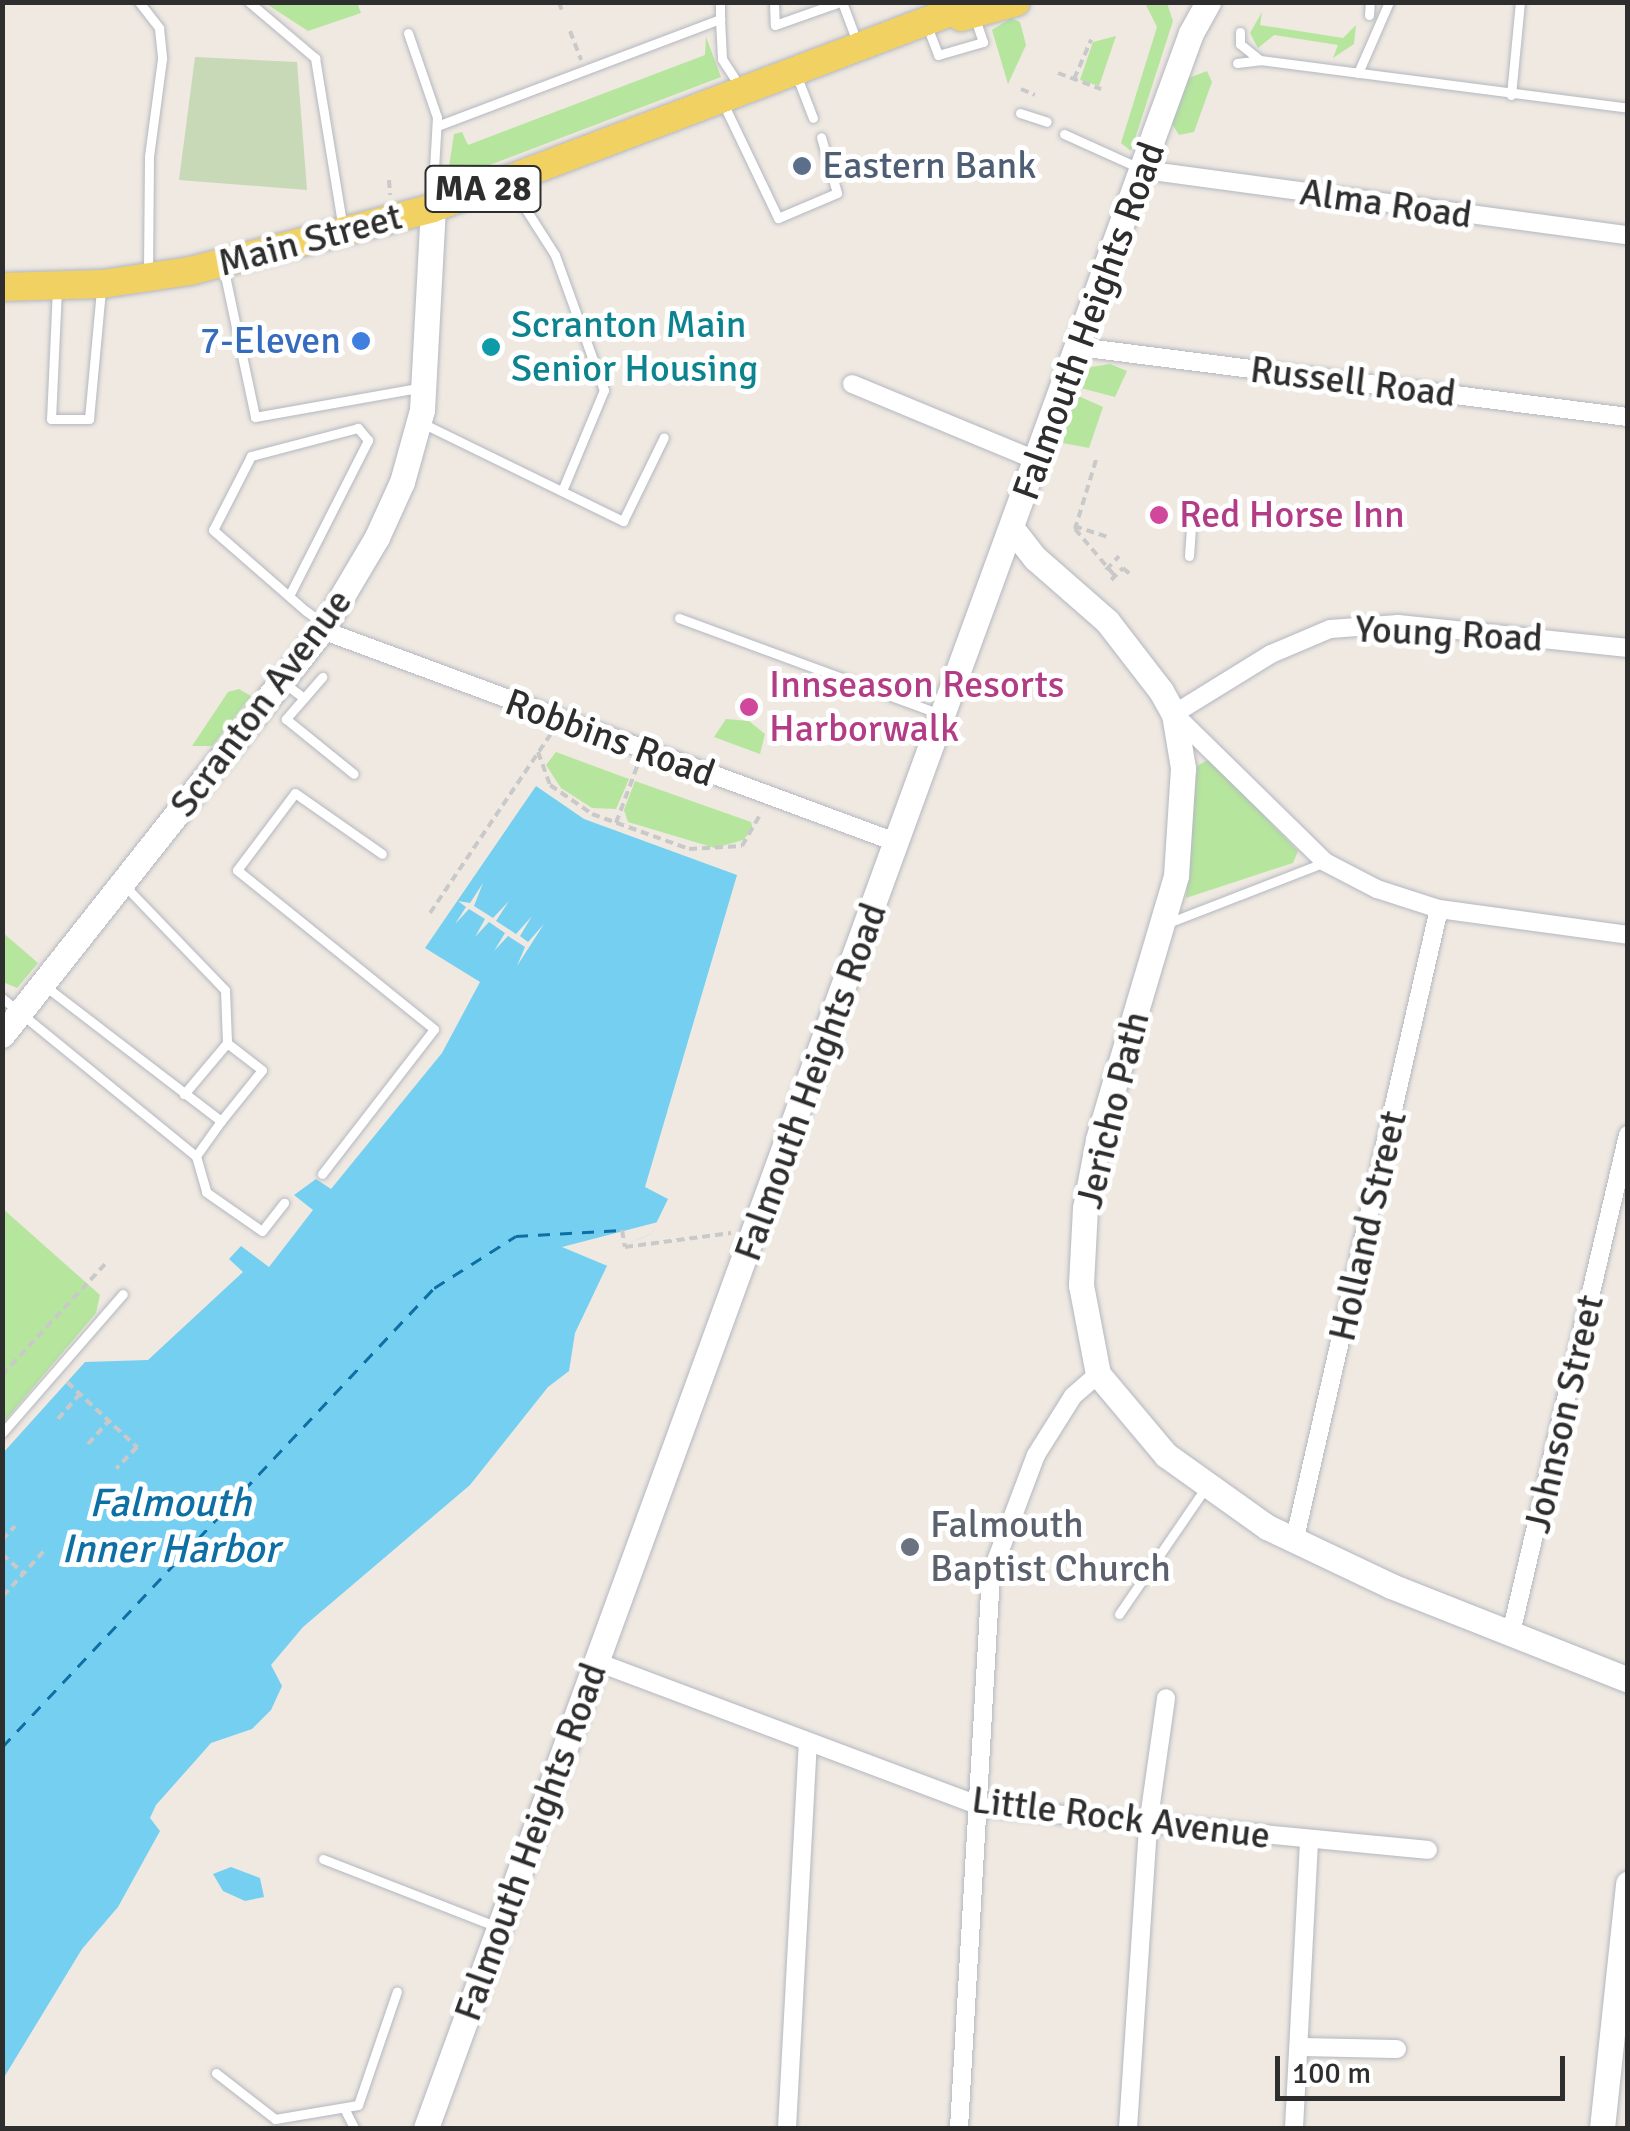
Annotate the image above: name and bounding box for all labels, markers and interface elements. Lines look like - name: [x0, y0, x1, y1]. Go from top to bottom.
- street label: Falmouth Heights Road: [1003, 136, 1175, 506]
- place label: Eastern Bank: [822, 143, 1036, 189]
- marker: Eastern Bank: [791, 155, 813, 177]
- road number: MA 28: [423, 159, 543, 219]
- street label: Alma Road: [1297, 169, 1475, 239]
- street label: Main Street: [213, 194, 407, 286]
- place label: Scranton Main Senior Housing: [511, 302, 758, 392]
- place label: 7-Eleven: [200, 318, 341, 364]
- marker: 7-Eleven: [350, 330, 372, 352]
- marker: Scranton Main Senior Housing: [480, 336, 502, 358]
- street label: Russell Road: [1248, 347, 1458, 417]
- place label: Red Horse Inn: [1179, 492, 1405, 538]
- marker: Red Horse Inn: [1148, 504, 1170, 526]
- street label: Scranton Avenue: [161, 580, 361, 826]
- street label: Young Road: [1354, 606, 1544, 662]
- place label: Innseason Resorts Harborwalk: [769, 662, 1064, 752]
- street label: Robbins Road: [499, 679, 721, 797]
- marker: Innseason Resorts Harborwalk: [738, 696, 760, 718]
- street label: Falmouth Heights Road: [725, 897, 897, 1267]
- street label: Jericho Path: [1067, 1007, 1159, 1213]
- street label: Holland Street: [1319, 1106, 1417, 1346]
- street label: Johnson Street: [1514, 1291, 1614, 1537]
- water label: Falmouth Inner Harbor: [61, 1479, 279, 1573]
- place label: Falmouth Baptist Church: [930, 1502, 1171, 1592]
- marker: Falmouth Baptist Church: [899, 1536, 921, 1558]
- street label: Falmouth Heights Road: [445, 1657, 617, 2027]
- street label: Little Rock Avenue: [969, 1777, 1273, 1859]
- scale bar: [1280, 2036, 1570, 2098]
- text: 100 m: [1292, 2055, 1371, 2092]

